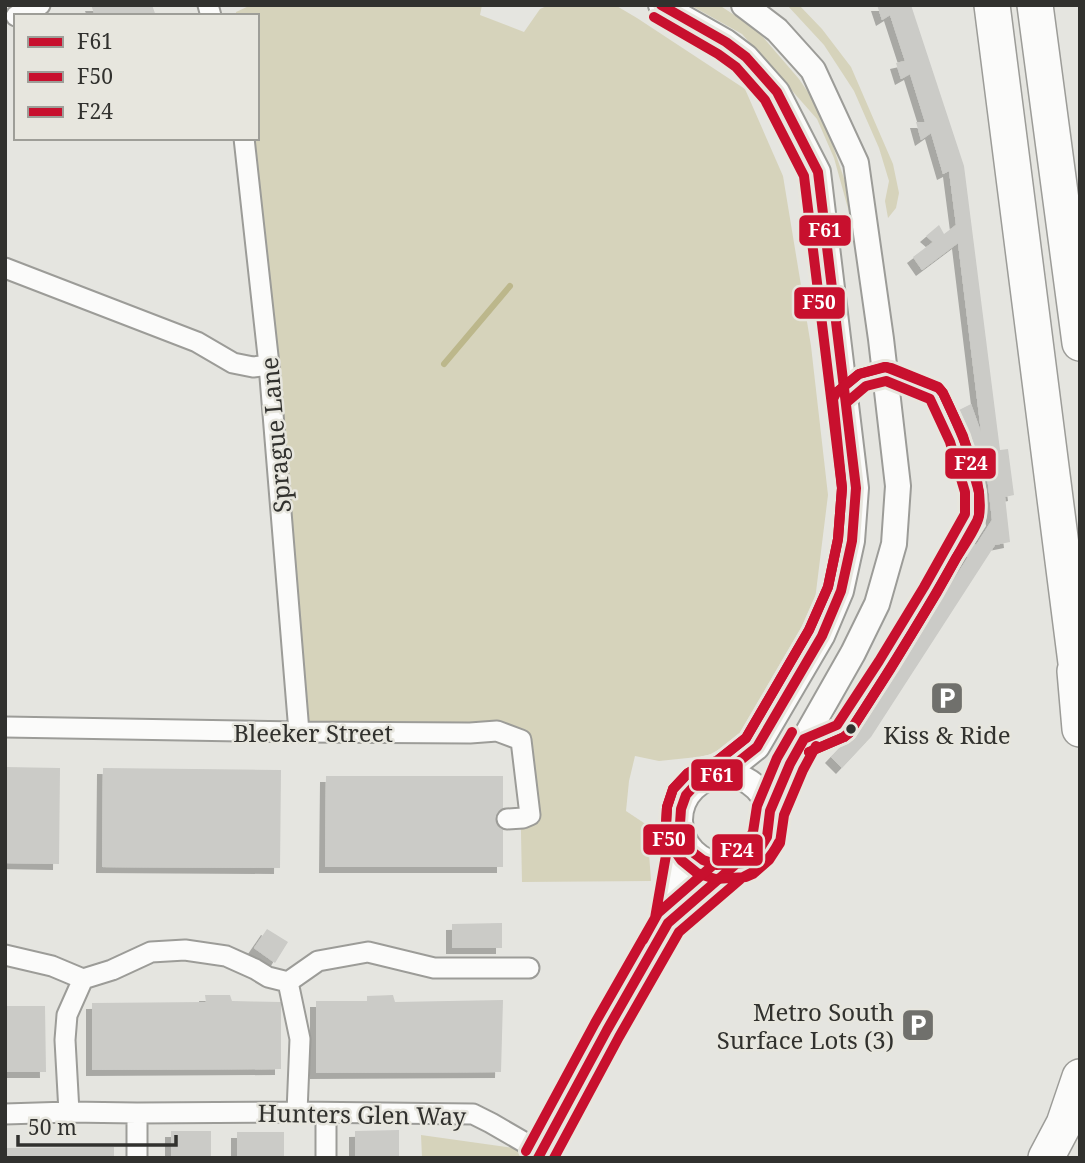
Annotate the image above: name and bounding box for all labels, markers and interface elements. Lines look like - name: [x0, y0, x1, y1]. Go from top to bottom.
- legend: [14, 14, 259, 140]
- text: F61: [77, 27, 113, 55]
- text: F50: [77, 62, 113, 90]
- text: F24: [77, 97, 113, 125]
- line badge: F61: [798, 214, 852, 247]
- text: F61: [808, 217, 842, 243]
- line badge: F50: [793, 286, 846, 320]
- text: F50: [802, 289, 836, 315]
- street label: Sprague Lane: [252, 356, 298, 514]
- line badge: F24: [944, 447, 997, 480]
- text: F24: [954, 450, 988, 476]
- parking icon: Kiss & Ride: [928, 679, 966, 717]
- street label: Bleeker Street: [233, 716, 393, 749]
- place label: Kiss & Ride: [883, 718, 1011, 751]
- unlabelled marker: [844, 722, 858, 736]
- line badge: F61: [690, 758, 744, 792]
- text: F61: [700, 762, 734, 788]
- line badge: F50: [642, 823, 696, 856]
- text: F50: [652, 826, 686, 852]
- line badge: F24: [711, 833, 764, 867]
- text: F24: [720, 837, 754, 863]
- place label: Metro South Surface Lots (3): [717, 995, 894, 1056]
- parking icon: Metro South Surface Lots (3): [899, 1006, 937, 1044]
- street label: Hunters Glen Way: [257, 1096, 467, 1132]
- scale bar: [18, 1104, 175, 1148]
- text: 50 m: [28, 1113, 77, 1141]

